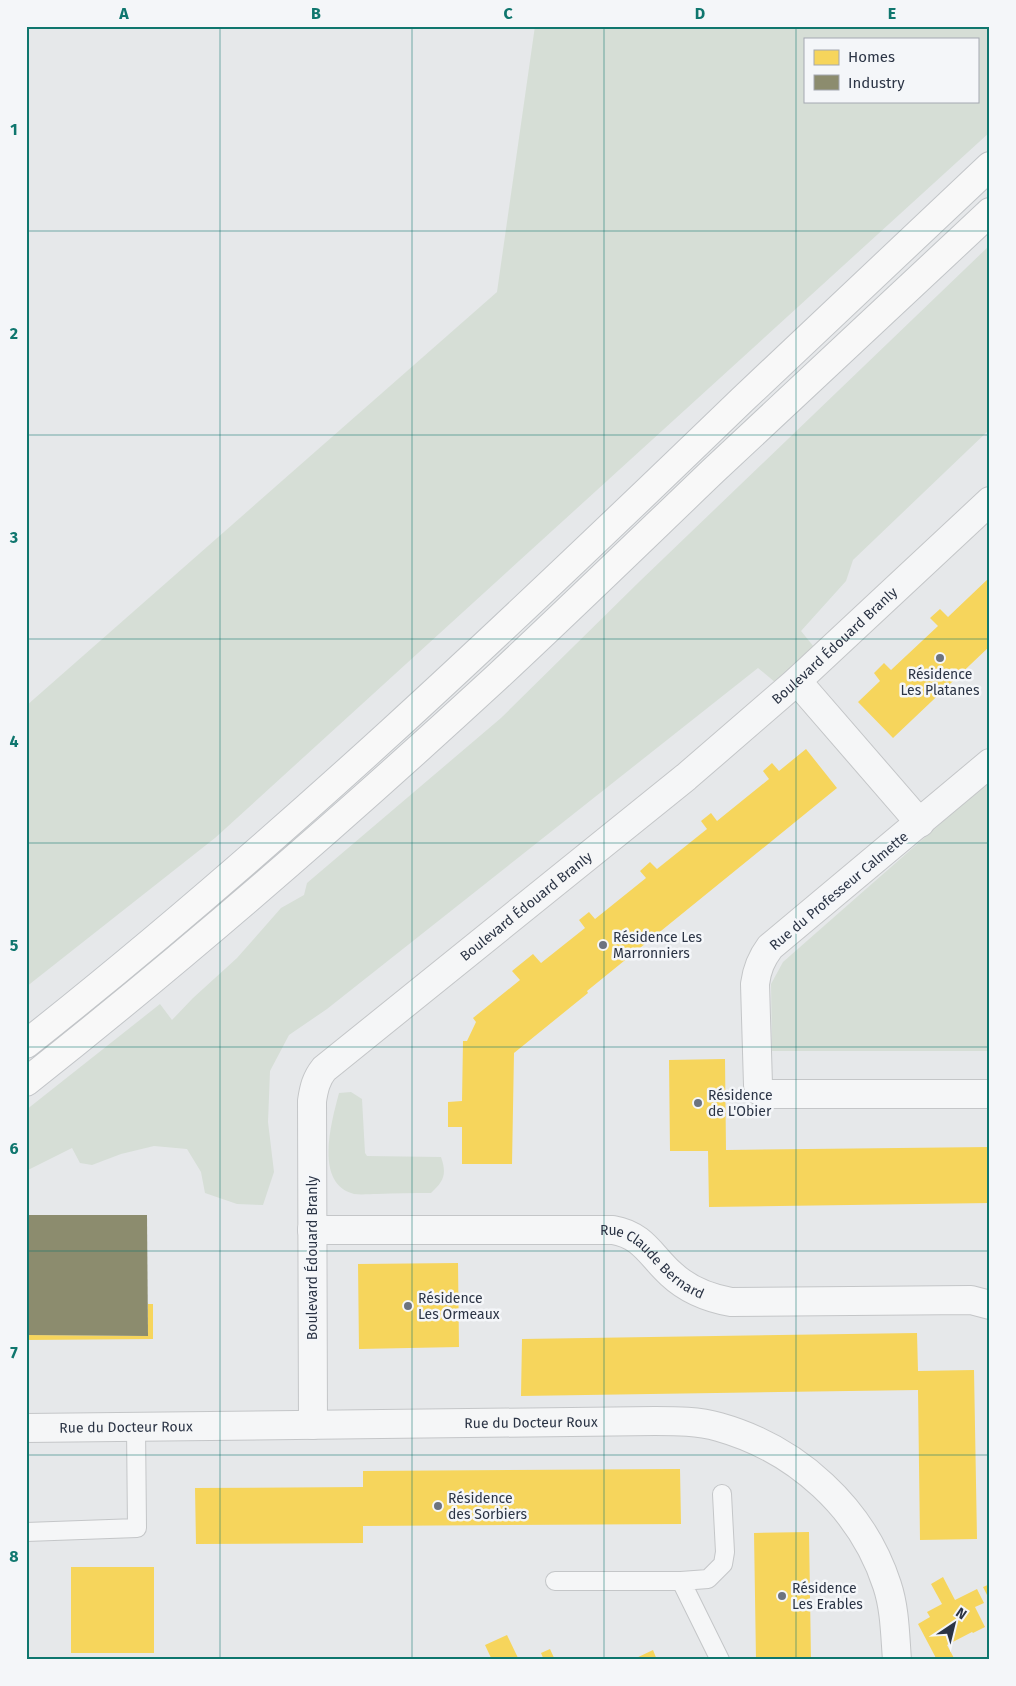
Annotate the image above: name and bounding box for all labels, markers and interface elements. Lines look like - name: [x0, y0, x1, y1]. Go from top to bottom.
- text: A: [118, 4, 129, 23]
- text: B: [311, 4, 321, 23]
- text: C: [503, 4, 513, 23]
- text: D: [695, 4, 705, 23]
- text: E: [888, 4, 896, 23]
- legend: [804, 38, 978, 102]
- text: Homes: [848, 48, 895, 66]
- text: Industry: [848, 74, 905, 92]
- text: 1: [10, 120, 18, 139]
- text: 2: [10, 324, 18, 343]
- text: 3: [9, 528, 18, 547]
- street label: Boulevard Édouard Branly: [768, 583, 901, 708]
- marker: Résidence Les Platanes: [934, 652, 946, 664]
- place label: Résidence Les Platanes: [900, 666, 980, 699]
- text: 4: [9, 732, 19, 751]
- street label: Rue du Professeur Calmette: [766, 828, 912, 954]
- street label: Boulevard Édouard Branly: [456, 848, 595, 964]
- place label: Résidence Les Marronniers: [613, 929, 703, 962]
- text: 5: [10, 936, 19, 955]
- marker: Résidence Les Marronniers: [597, 939, 609, 951]
- place label: Résidence de L'Obier: [708, 1087, 773, 1120]
- marker: Résidence de L'Obier: [692, 1097, 704, 1109]
- text: 6: [9, 1139, 19, 1158]
- street label: Boulevard Édouard Branly: [303, 1176, 321, 1340]
- street label: Rue Claude Bernard: [600, 1222, 707, 1302]
- place label: Résidence Les Ormeaux: [418, 1290, 500, 1323]
- marker: Résidence Les Ormeaux: [402, 1300, 414, 1312]
- text: 7: [10, 1343, 18, 1362]
- street label: Rue du Docteur Roux: [464, 1413, 598, 1432]
- street label: Rue du Docteur Roux: [59, 1418, 193, 1436]
- place label: Résidence des Sorbiers: [448, 1490, 528, 1523]
- marker: Résidence des Sorbiers: [432, 1500, 444, 1512]
- text: 8: [9, 1547, 19, 1566]
- place label: Résidence Les Erables: [792, 1580, 863, 1613]
- marker: Résidence Les Erables: [776, 1590, 788, 1602]
- north arrow: [928, 1598, 978, 1648]
- text: N: [952, 1604, 970, 1623]

